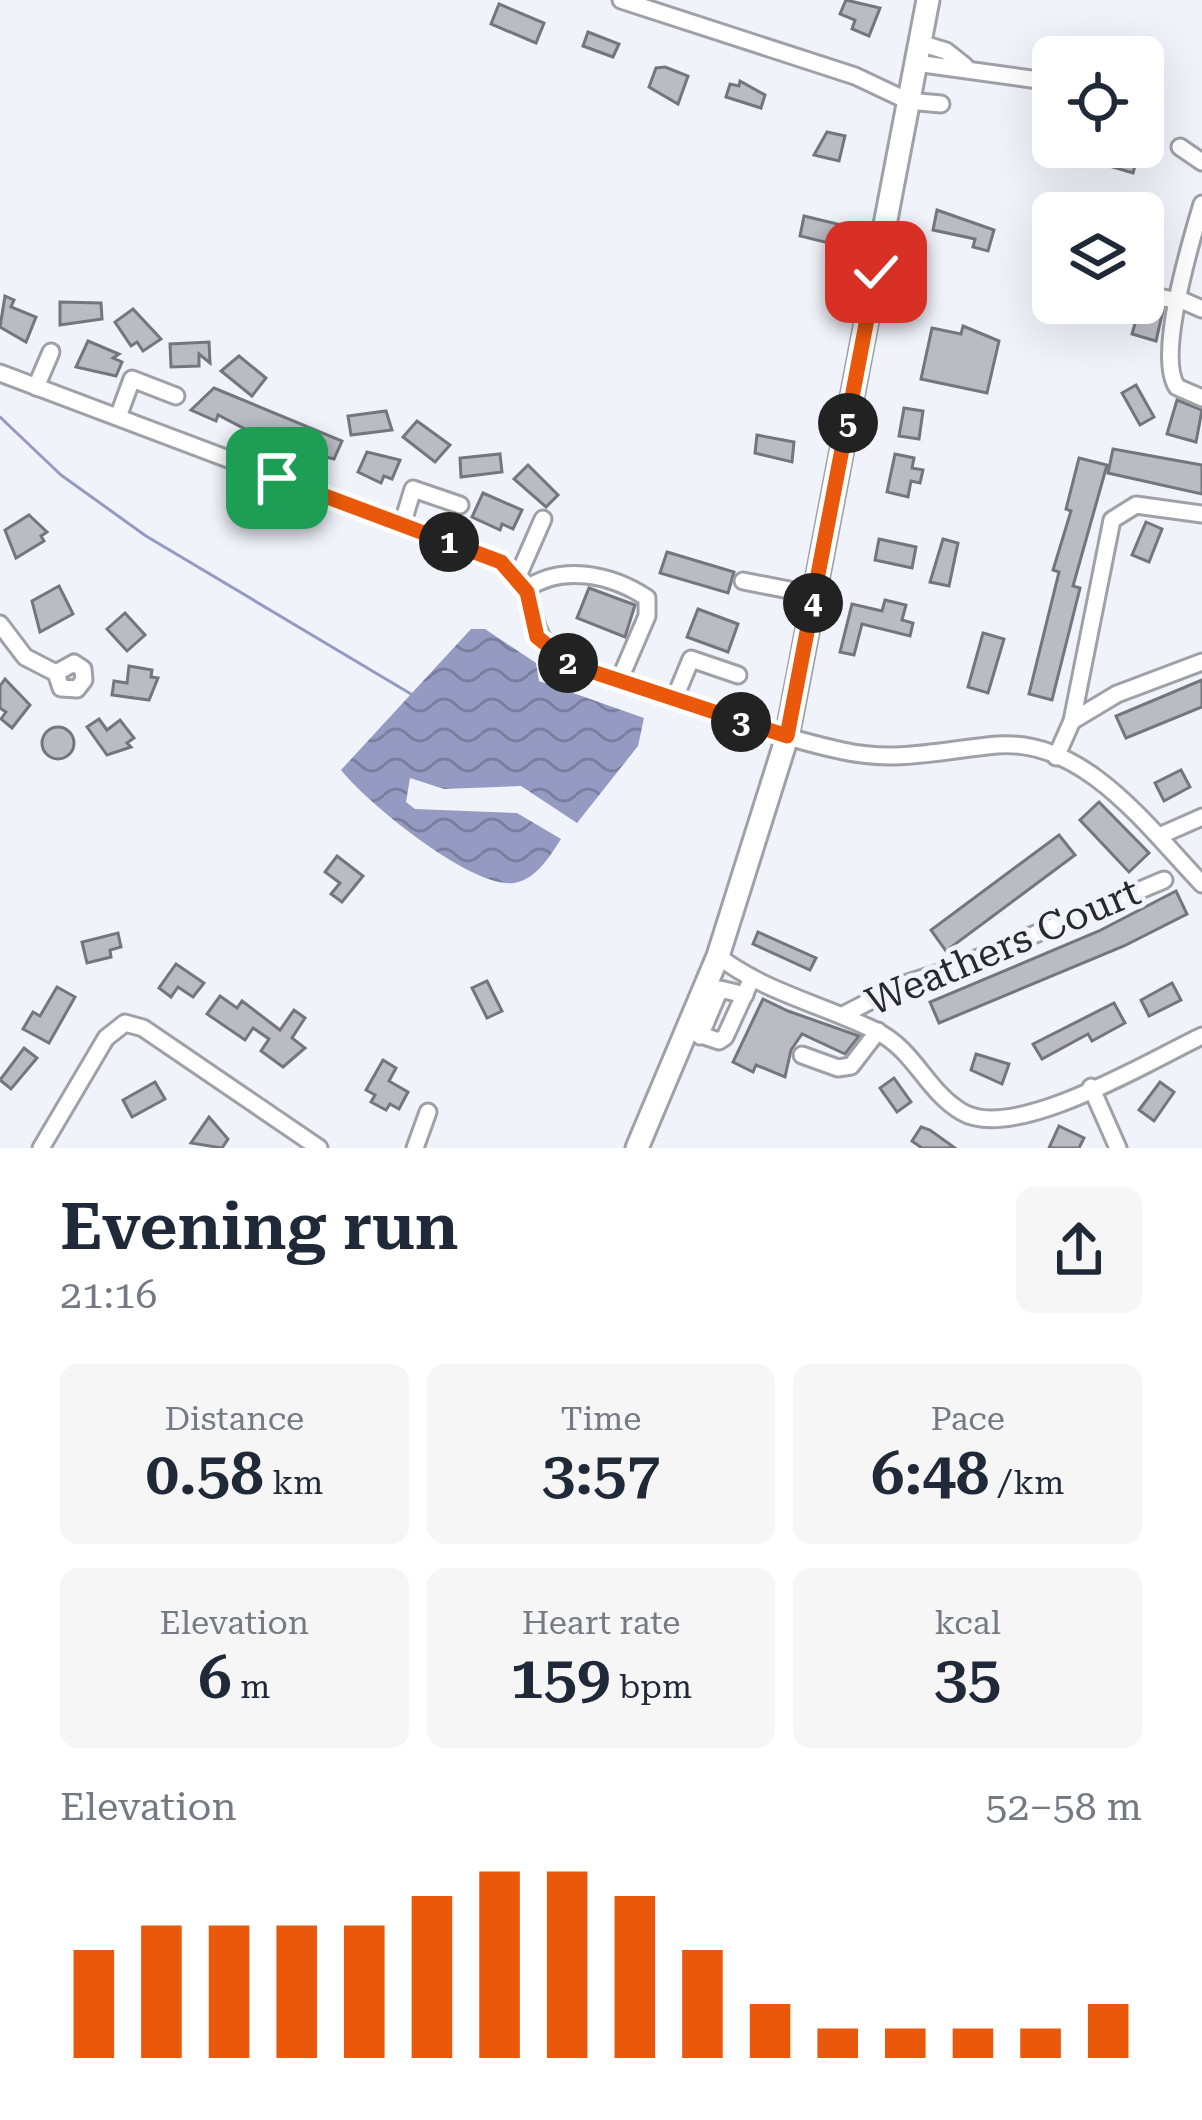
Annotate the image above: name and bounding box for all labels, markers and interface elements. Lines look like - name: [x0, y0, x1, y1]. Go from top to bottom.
- map controls: [1032, 36, 1164, 324]
- button: locate: [1032, 36, 1164, 168]
- button: layers: [1032, 192, 1164, 324]
- pin: [825, 221, 927, 323]
- icon: check: [843, 239, 909, 305]
- pin: 5: [818, 393, 878, 453]
- text: 5: [839, 403, 857, 442]
- pin: [226, 427, 328, 529]
- icon: arrive: [244, 445, 310, 511]
- pin: 1: [419, 512, 479, 572]
- text: 1: [440, 522, 458, 561]
- pin: 4: [783, 573, 843, 633]
- text: 4: [804, 583, 822, 622]
- pin: 2: [538, 633, 598, 693]
- text: 2: [559, 643, 577, 682]
- pin: 3: [711, 692, 771, 752]
- text: 3: [732, 702, 750, 741]
- street label: Weathers Court: [859, 869, 1147, 1025]
- button: share: [1016, 1187, 1142, 1313]
- text: Evening run: [60, 1188, 458, 1265]
- text: 21:16: [60, 1272, 157, 1318]
- text: Distance: [164, 1399, 304, 1438]
- text: Time: [561, 1399, 641, 1438]
- text: Pace: [930, 1399, 1005, 1438]
- text: 0.58: [145, 1438, 264, 1509]
- text: 3:57: [542, 1438, 660, 1509]
- text: 6:48: [871, 1438, 989, 1509]
- text: km: [264, 1463, 323, 1502]
- text: /km: [989, 1463, 1064, 1502]
- text: Elevation: [160, 1603, 309, 1642]
- text: Heart rate: [522, 1603, 680, 1642]
- text: kcal: [934, 1603, 1001, 1642]
- text: 6: [198, 1642, 232, 1713]
- text: 159: [510, 1642, 611, 1713]
- text: 35: [934, 1642, 1001, 1713]
- text: m: [232, 1667, 270, 1706]
- text: bpm: [611, 1667, 692, 1706]
- text: Elevation: [60, 1784, 237, 1830]
- text: 52–58 m: [986, 1784, 1142, 1830]

